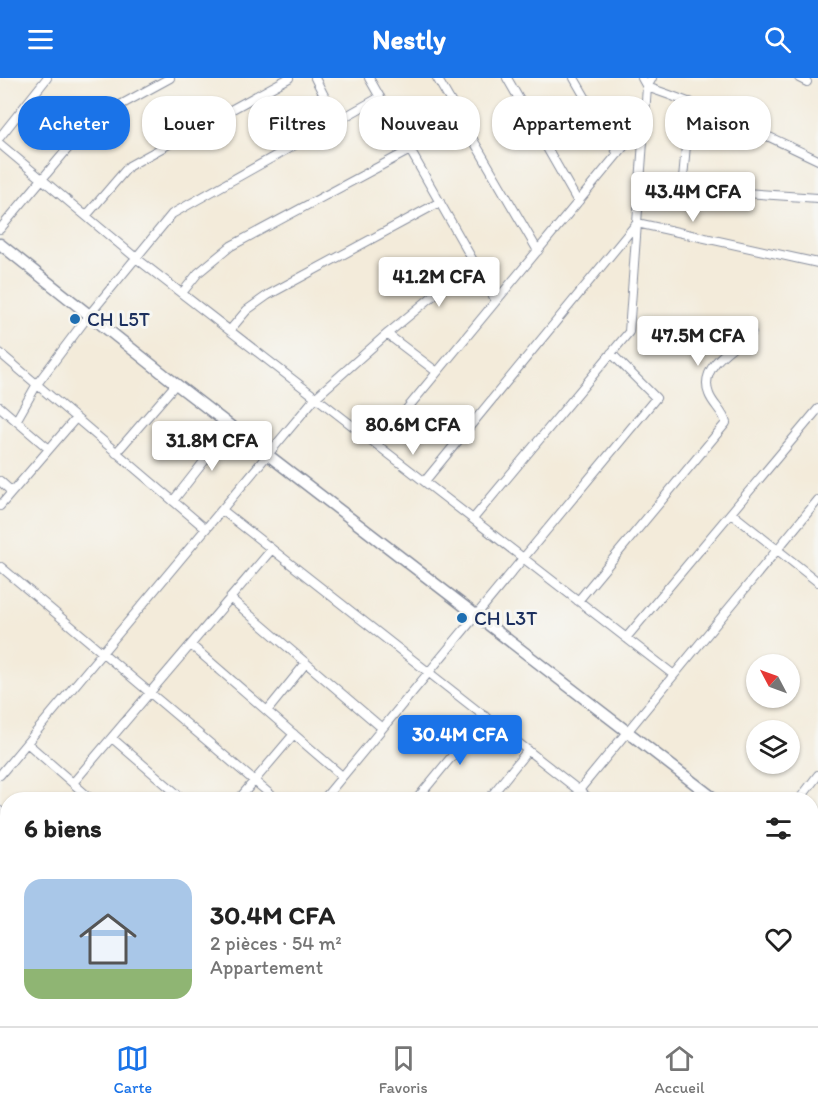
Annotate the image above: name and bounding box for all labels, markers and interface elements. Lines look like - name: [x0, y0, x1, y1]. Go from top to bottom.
- icon: menu: [24, 23, 57, 56]
- text: Nestly: [372, 23, 446, 56]
- icon: search: [761, 23, 794, 56]
- chip: Acheter: [18, 96, 130, 150]
- chip: Louer: [142, 96, 236, 150]
- chip: Filtres: [248, 96, 347, 150]
- chip: Nouveau: [359, 96, 480, 150]
- chip: Appartement: [492, 96, 653, 150]
- chip: Maison: [665, 96, 771, 150]
- pin: 43.4M CFA: [624, 172, 762, 223]
- text: 43.4M CFA: [645, 179, 741, 203]
- pin: 41.2M CFA: [370, 257, 508, 308]
- text: 41.2M CFA: [393, 264, 485, 288]
- place label: CH L5T: [87, 307, 150, 331]
- marker: CH L5T: [68, 312, 82, 326]
- pin: 47.5M CFA: [629, 316, 767, 367]
- text: 47.5M CFA: [651, 323, 745, 347]
- pin: 80.6M CFA: [344, 405, 482, 456]
- text: 80.6M CFA: [366, 412, 460, 436]
- pin: 31.8M CFA: [143, 421, 281, 472]
- text: 31.8M CFA: [166, 428, 258, 452]
- place label: CH L3T: [474, 606, 537, 630]
- marker: CH L3T: [455, 611, 469, 625]
- north arrow: [746, 654, 800, 708]
- map controls: [746, 654, 800, 774]
- pin: 30.4M CFA: [391, 715, 529, 766]
- button: layers: [746, 720, 800, 774]
- text: 30.4M CFA: [412, 722, 508, 746]
- text: 6 biens: [24, 812, 102, 844]
- icon: filters: [762, 812, 795, 845]
- text: 30.4M CFA: [210, 899, 335, 931]
- icon: home: [72, 903, 144, 975]
- icon: heart: [762, 923, 795, 956]
- text: 2 pièces · 54 m²: [210, 931, 342, 955]
- text: Appartement: [210, 955, 323, 979]
- tab: Carte: [113, 1042, 152, 1097]
- tab: Favoris: [379, 1042, 428, 1097]
- tab: Accueil: [654, 1042, 705, 1097]

